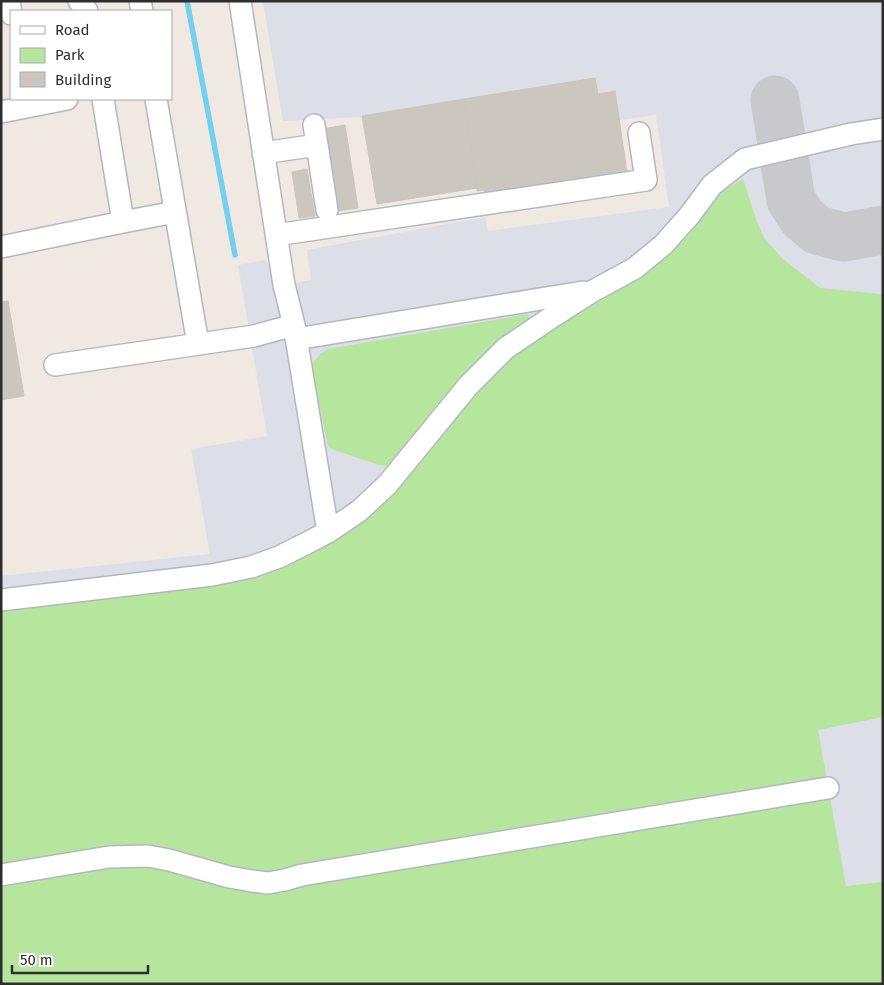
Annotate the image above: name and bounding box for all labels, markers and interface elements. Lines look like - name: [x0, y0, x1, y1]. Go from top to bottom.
- legend: [10, 10, 172, 100]
- text: Road: [55, 21, 90, 39]
- text: Park: [55, 46, 85, 64]
- text: Building: [55, 71, 111, 89]
- scale bar: [12, 942, 149, 974]
- text: 50 m: [20, 951, 53, 969]

